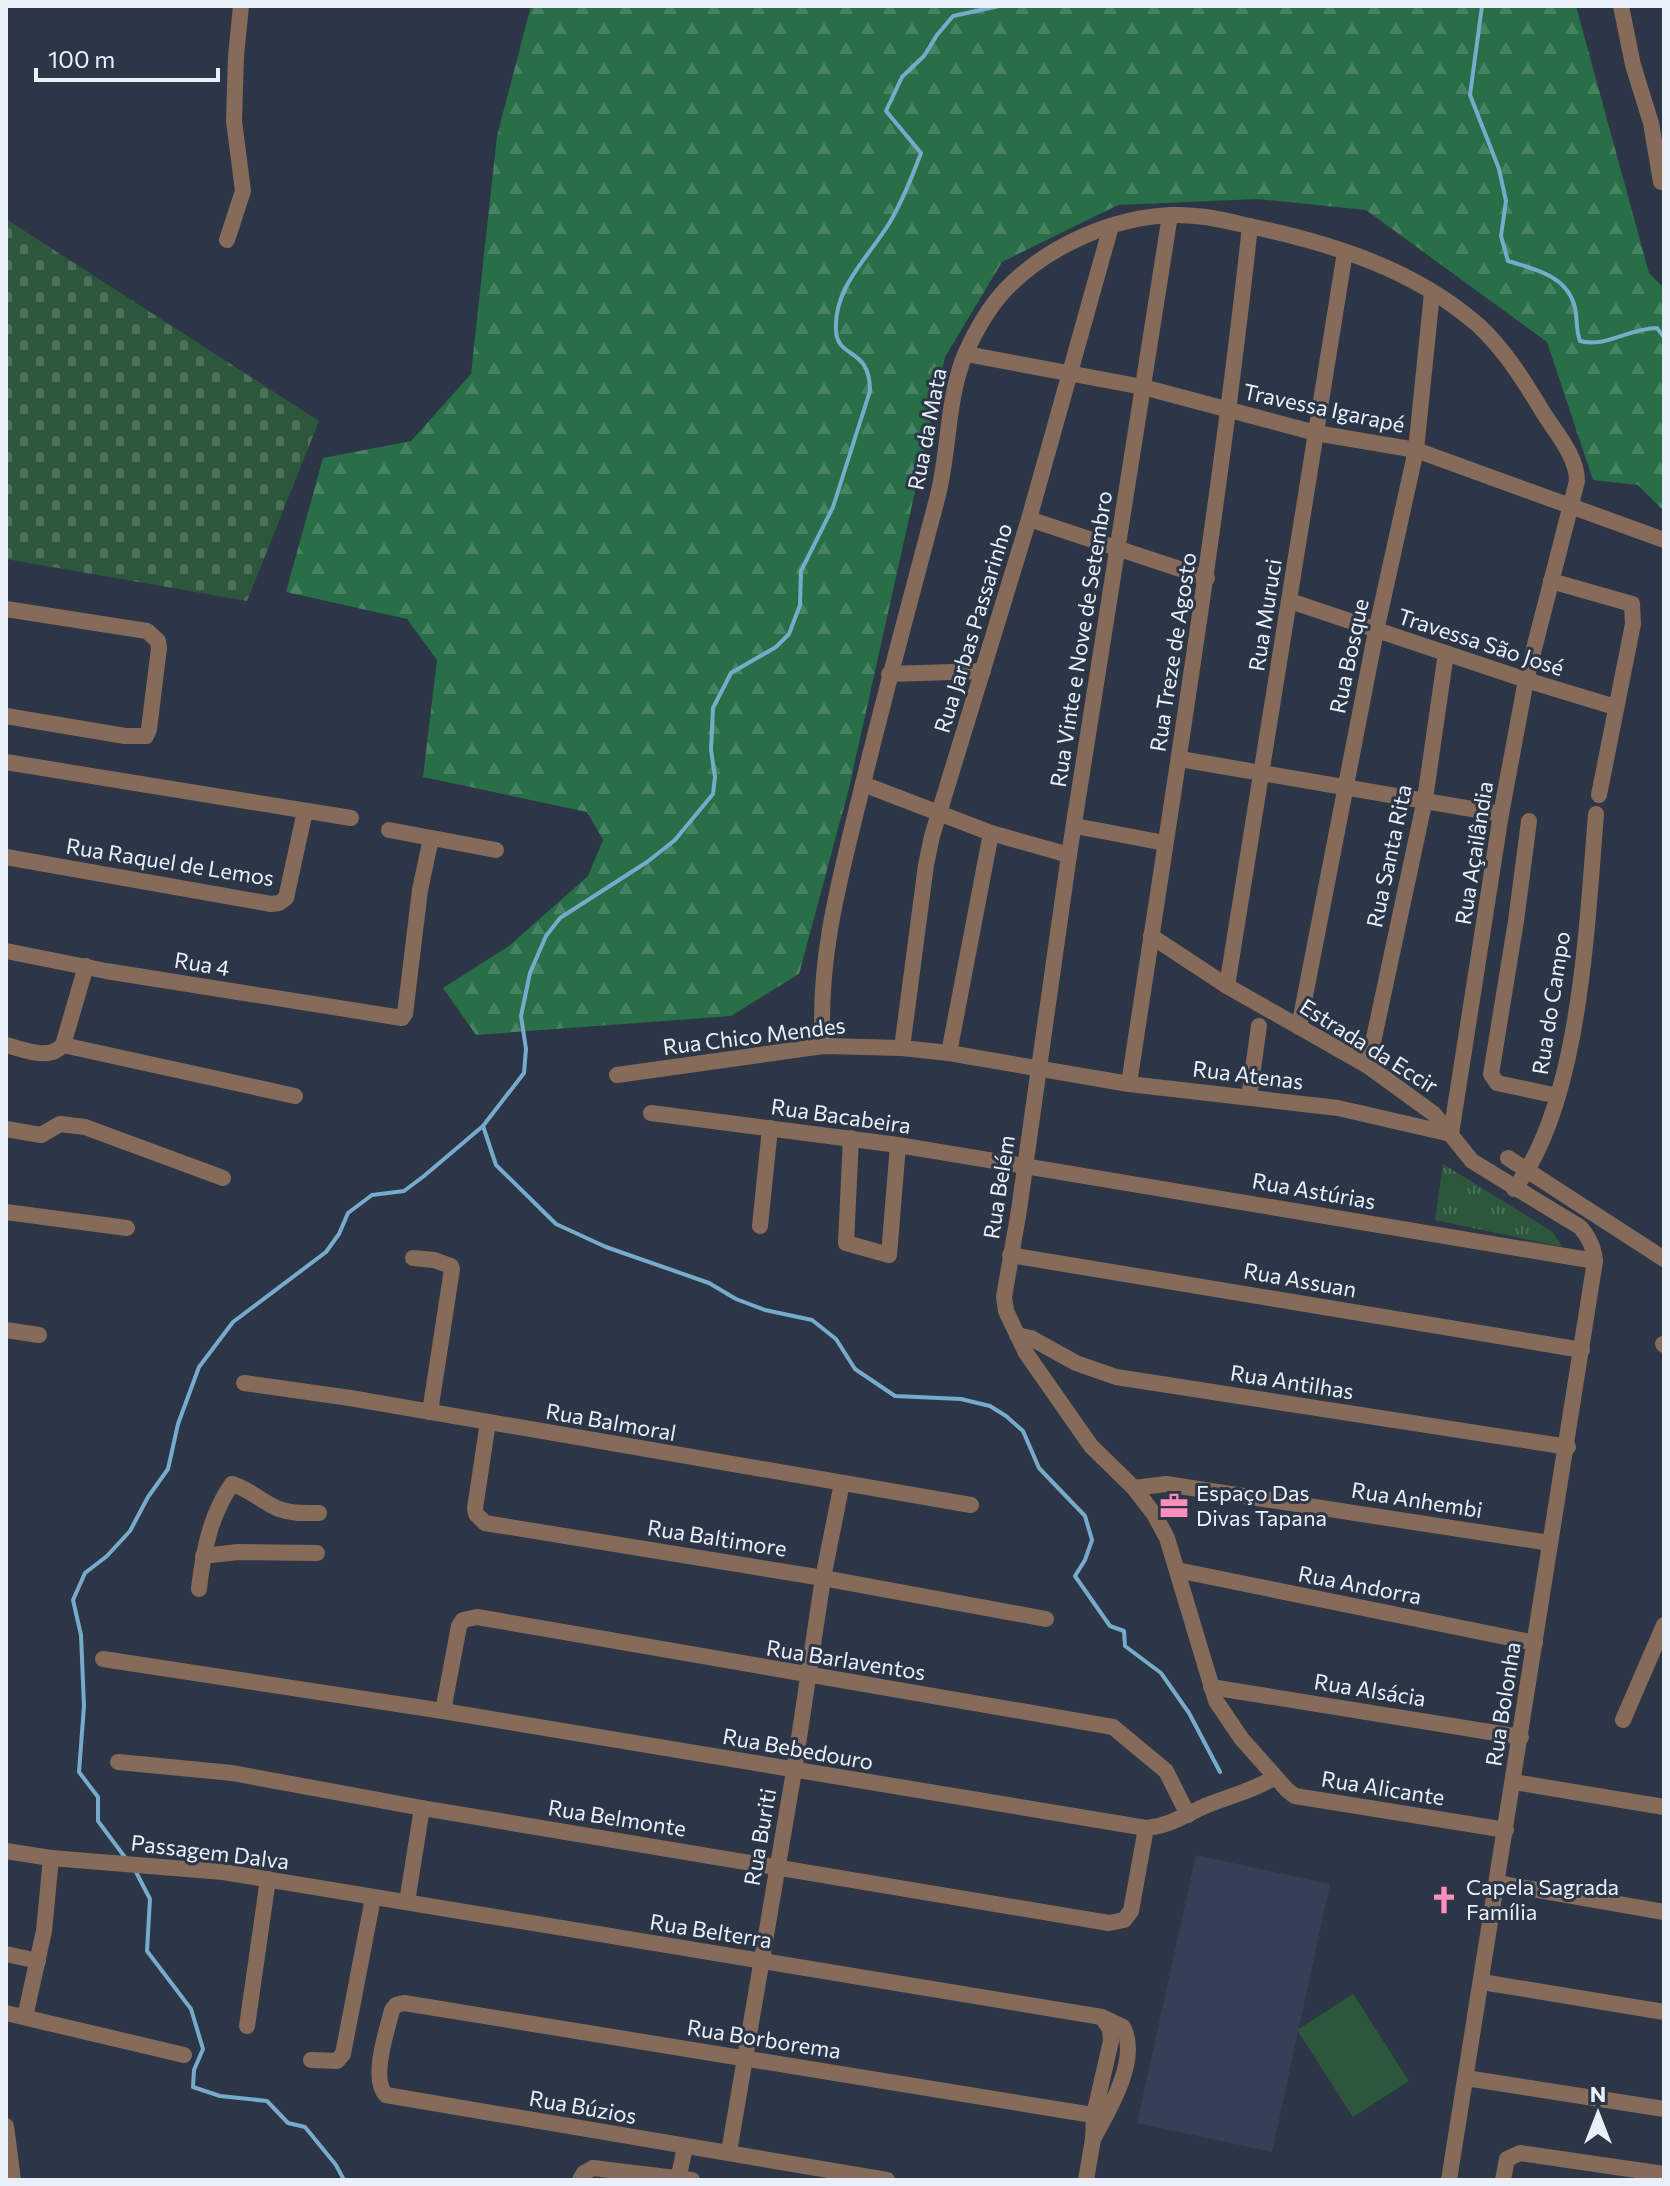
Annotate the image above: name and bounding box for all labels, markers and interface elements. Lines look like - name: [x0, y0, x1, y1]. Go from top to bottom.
- scale bar: [36, 32, 218, 82]
- text: 100 m: [48, 44, 115, 73]
- street label: Rua da Mata: [901, 365, 952, 492]
- street label: Travessa Igarapé: [1241, 377, 1407, 438]
- street label: Rua Vinte e Nove de Setembro: [1044, 489, 1117, 789]
- street label: Rua Jarbas Passarinho: [928, 520, 1017, 736]
- street label: Rua Treze de Agosto: [1143, 550, 1202, 754]
- street label: Rua Muruci: [1242, 557, 1287, 673]
- street label: Rua Bosque: [1323, 596, 1374, 716]
- street label: Travessa São José: [1395, 602, 1568, 681]
- street label: Rua Açailândia: [1449, 779, 1498, 927]
- street label: Rua Santa Rita: [1360, 782, 1417, 930]
- street label: Rua Raquel de Lemos: [64, 832, 276, 891]
- street label: Rua do Campo: [1526, 929, 1575, 1076]
- street label: Rua 4: [172, 946, 232, 981]
- street label: Estrada da Eccir: [1295, 992, 1444, 1099]
- street label: Rua Chico Mendes: [661, 1011, 847, 1060]
- street label: Rua Atenas: [1191, 1054, 1305, 1095]
- street label: Rua Bacabeira: [769, 1092, 913, 1139]
- street label: Rua Belém: [977, 1133, 1020, 1241]
- street label: Rua Astúrias: [1250, 1166, 1378, 1215]
- street label: Rua Assuan: [1242, 1256, 1359, 1303]
- street label: Rua Antilhas: [1228, 1358, 1356, 1405]
- street label: Rua Balmoral: [544, 1397, 678, 1446]
- street label: Rua Anhembi: [1350, 1476, 1485, 1523]
- place label: Espaço Das Divas Tapana: [1196, 1479, 1327, 1531]
- office icon: Espaço Das Divas Tapana: [1159, 1491, 1189, 1521]
- street label: Rua Baltimore: [645, 1513, 789, 1562]
- street label: Rua Andorra: [1296, 1559, 1424, 1610]
- street label: Rua Barlaventos: [765, 1634, 928, 1685]
- street label: Rua Bolonha: [1479, 1640, 1526, 1768]
- street label: Rua Alsácia: [1312, 1667, 1428, 1712]
- street label: Rua Bebedouro: [721, 1722, 876, 1775]
- street label: Rua Alicante: [1319, 1764, 1447, 1811]
- street label: Rua Buriti: [738, 1786, 781, 1888]
- street label: Rua Belmonte: [546, 1793, 688, 1842]
- street label: Passagem Dalva: [129, 1828, 291, 1875]
- place label: Capela Sagrada Família: [1466, 1873, 1619, 1925]
- church icon: Capela Sagrada Família: [1429, 1885, 1459, 1915]
- street label: Rua Belterra: [648, 1908, 774, 1953]
- street label: Rua Borborema: [685, 2013, 843, 2064]
- north arrow: [1558, 2074, 1638, 2154]
- text: N: [1590, 2080, 1606, 2107]
- street label: Rua Búzios: [527, 2084, 639, 2129]

